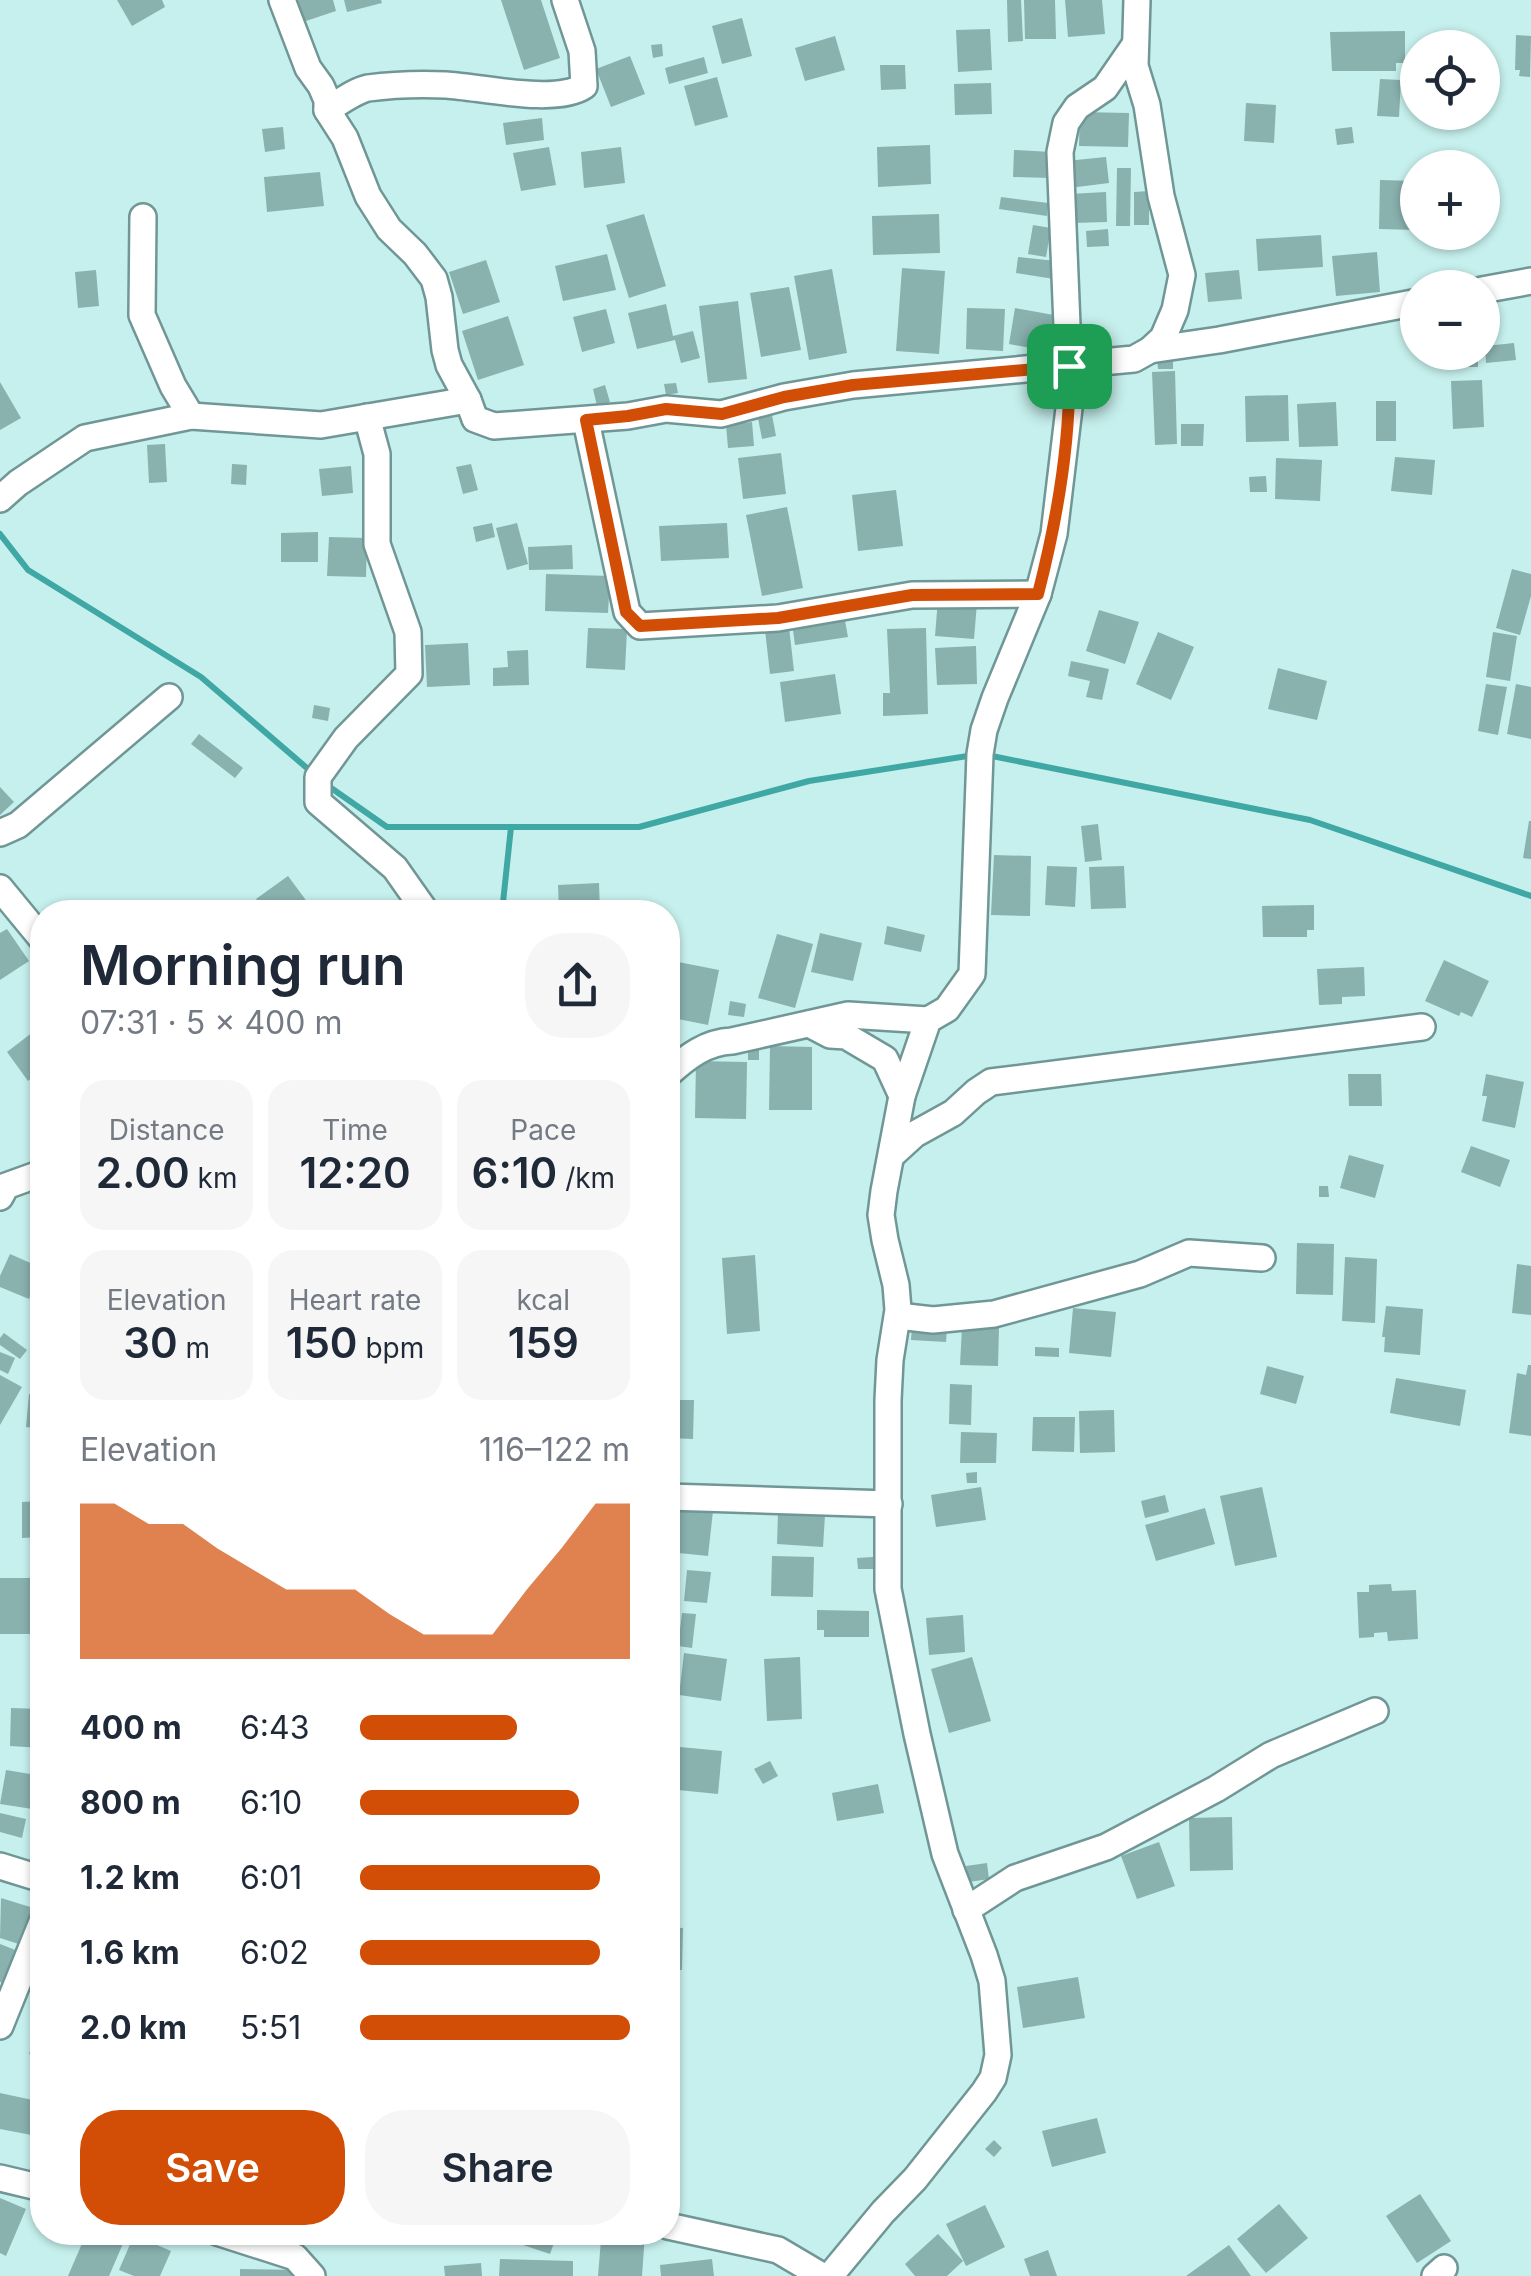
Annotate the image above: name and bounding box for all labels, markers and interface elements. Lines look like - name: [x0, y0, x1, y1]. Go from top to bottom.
- map controls: [1400, 30, 1500, 370]
- button: locate: [1400, 30, 1500, 130]
- button: +: [1400, 150, 1500, 250]
- button: −: [1400, 270, 1500, 370]
- pin: [1027, 324, 1112, 409]
- icon: arrive: [1042, 339, 1097, 394]
- text: Morning run: [80, 932, 406, 998]
- button: share: [525, 933, 630, 1038]
- text: 07:31 · 5 × 400 m: [80, 1003, 343, 1042]
- text: Distance: [109, 1113, 224, 1147]
- text: Time: [322, 1113, 388, 1147]
- text: Pace: [510, 1113, 576, 1147]
- text: 2.00: [96, 1147, 190, 1198]
- text: 12:20: [299, 1147, 411, 1198]
- text: 6:10: [472, 1147, 557, 1198]
- text: km: [190, 1161, 237, 1195]
- text: /km: [557, 1161, 615, 1195]
- text: Elevation: [107, 1283, 227, 1317]
- text: Heart rate: [289, 1283, 421, 1317]
- text: kcal: [517, 1283, 570, 1317]
- text: 30: [123, 1317, 178, 1368]
- text: 150: [286, 1317, 358, 1368]
- text: 159: [508, 1317, 579, 1368]
- text: m: [178, 1331, 210, 1365]
- text: bpm: [358, 1331, 424, 1365]
- text: Elevation: [80, 1430, 217, 1469]
- text: 116–122 m: [479, 1430, 630, 1469]
- text: 400 m: [80, 1708, 182, 1747]
- text: 6:43: [240, 1708, 310, 1747]
- text: 800 m: [80, 1783, 181, 1822]
- text: 6:10: [240, 1783, 302, 1822]
- text: 1.2 km: [80, 1858, 180, 1897]
- text: 6:01: [240, 1858, 302, 1897]
- text: 1.6 km: [80, 1933, 180, 1972]
- text: 6:02: [240, 1933, 309, 1972]
- text: 2.0 km: [80, 2008, 187, 2047]
- text: 5:51: [240, 2008, 301, 2047]
- button: Save: [80, 2110, 345, 2225]
- button: Share: [365, 2110, 630, 2225]

